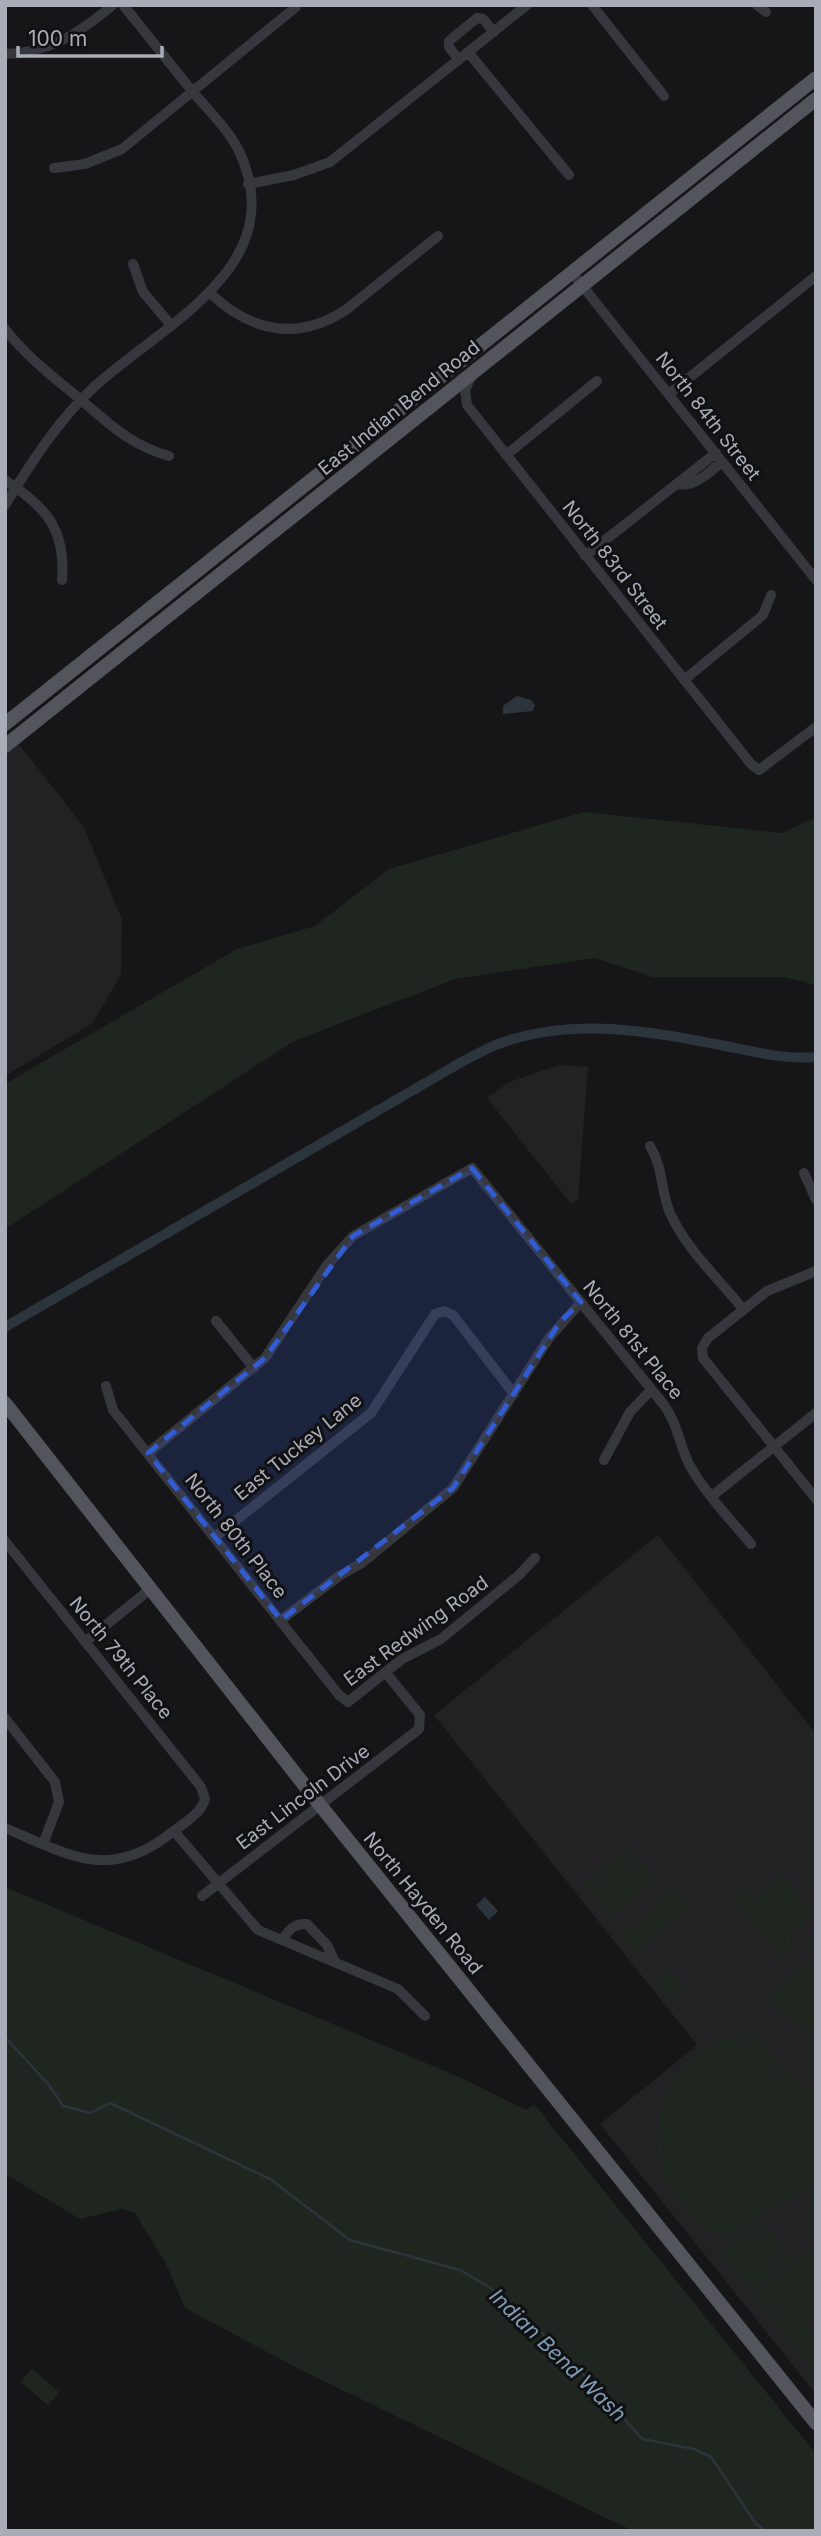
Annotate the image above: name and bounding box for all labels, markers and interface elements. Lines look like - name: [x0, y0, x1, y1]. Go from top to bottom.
- scale bar: [18, 14, 161, 58]
- text: 100 m: [28, 26, 87, 51]
- street label: East Indian Bend Road: [314, 336, 484, 480]
- street label: North 84th Street: [651, 347, 765, 485]
- street label: North 83rd Street: [558, 496, 672, 634]
- street label: North 81st Place: [578, 1276, 688, 1404]
- street label: East Tuckey Lane: [230, 1389, 366, 1505]
- street label: North 80th Place: [180, 1469, 292, 1603]
- street label: East Redwing Road: [339, 1571, 493, 1691]
- street label: North 79th Place: [65, 1592, 177, 1724]
- street label: East Lincoln Drive: [232, 1739, 374, 1855]
- street label: North Hayden Road: [359, 1827, 487, 1979]
- water label: Indian Bend Wash: [484, 2283, 632, 2427]

